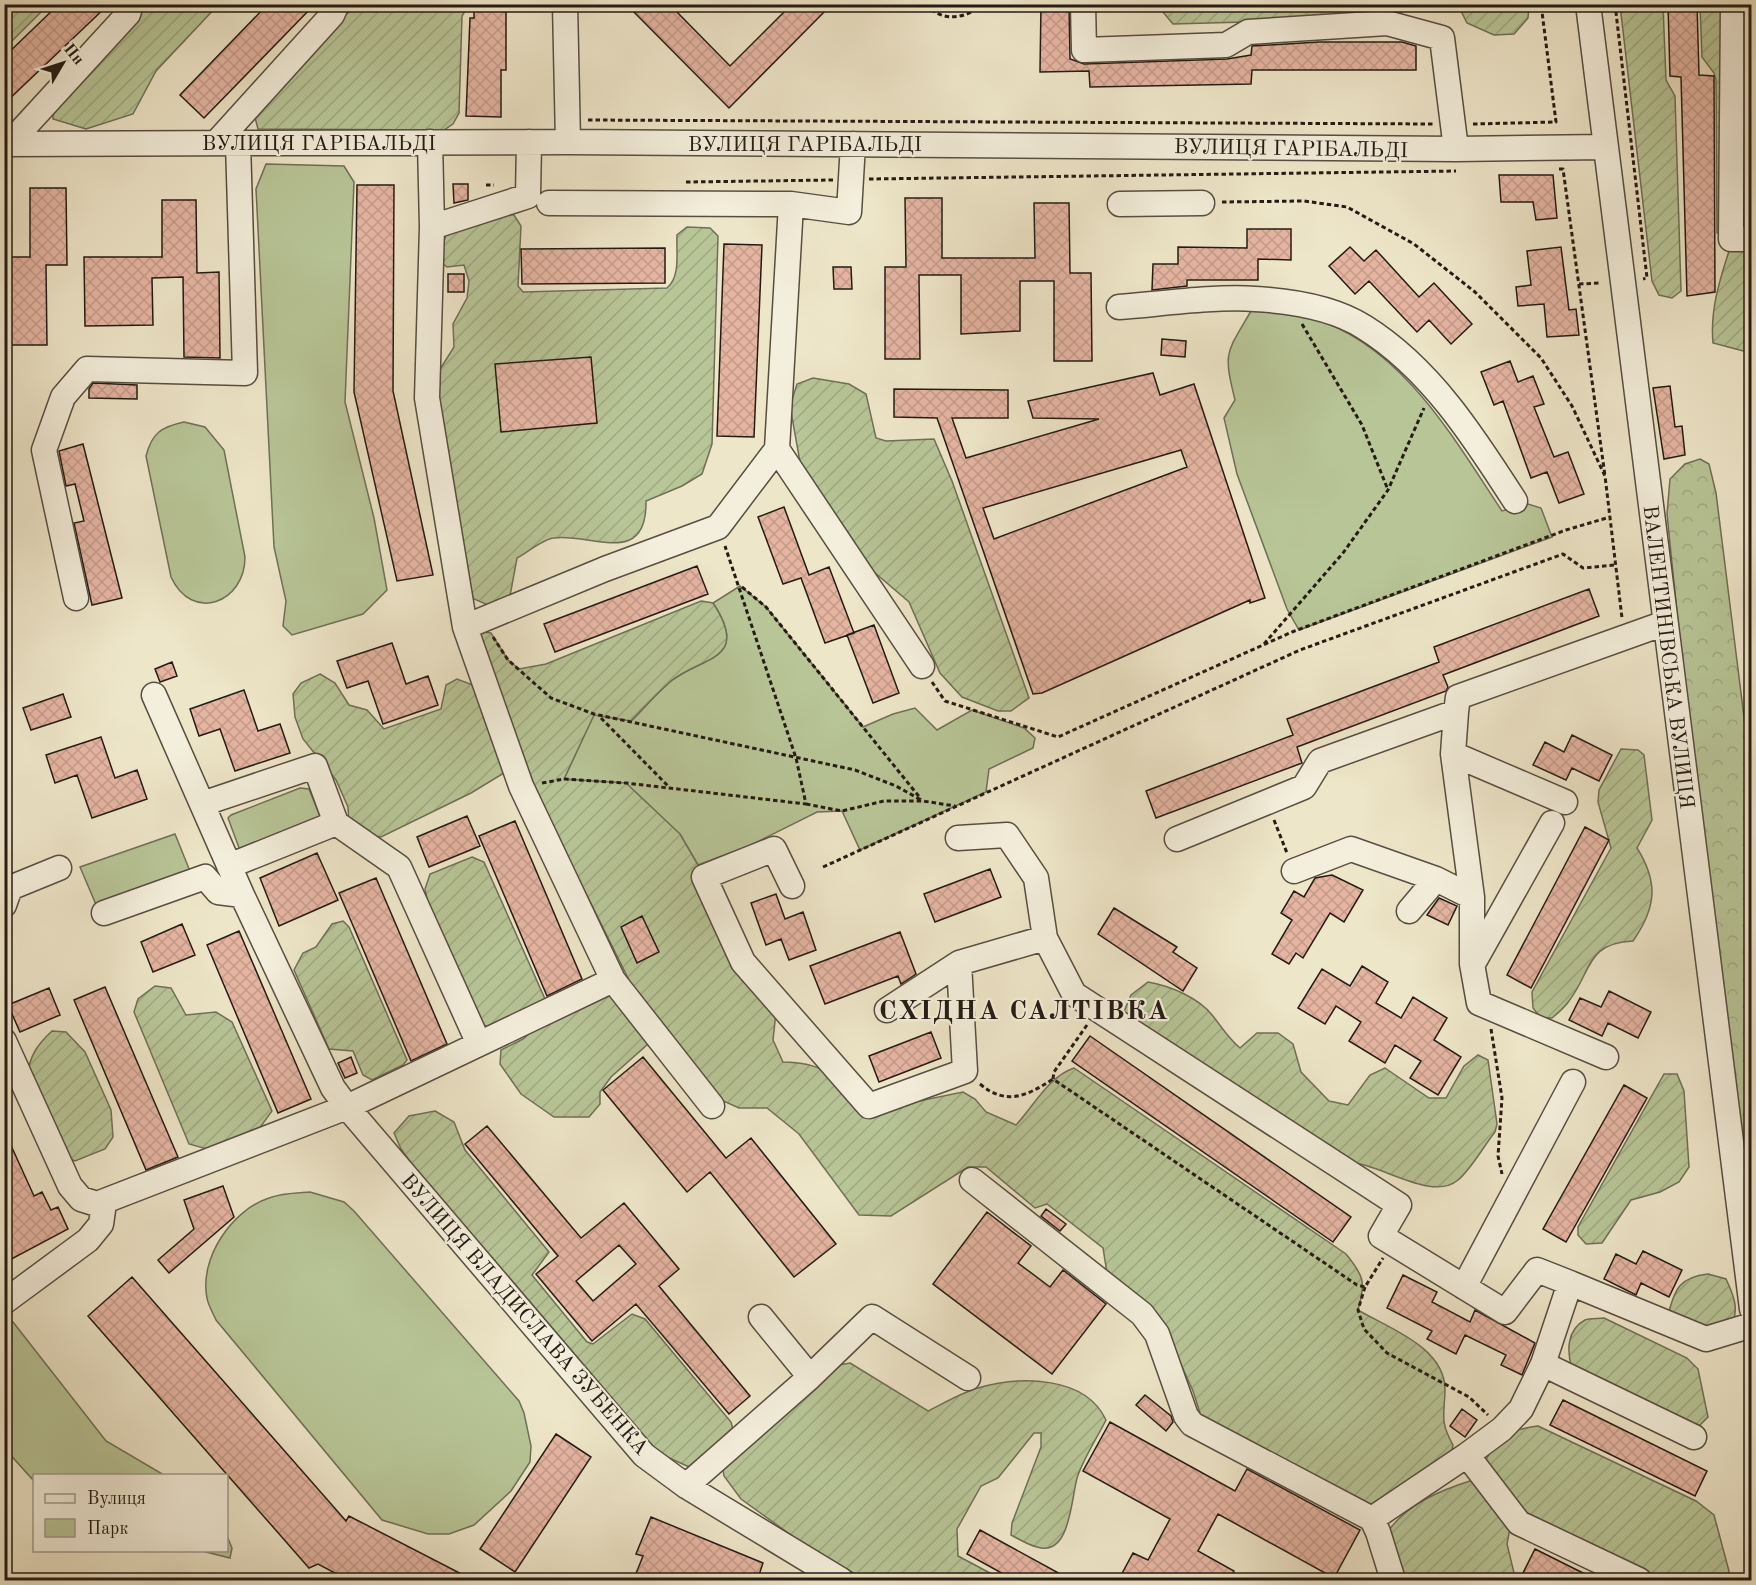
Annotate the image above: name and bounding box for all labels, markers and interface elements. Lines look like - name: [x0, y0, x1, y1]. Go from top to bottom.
- north arrow: [33, 33, 93, 93]
- text: Пн: [60, 41, 86, 68]
- street label: ВУЛИЦЯ ГАРІБАЛЬДІ: [202, 134, 436, 155]
- street label: ВУЛИЦЯ ГАРІБАЛЬДІ: [688, 135, 922, 156]
- street label: ВУЛИЦЯ ГАРІБАЛЬДІ: [1174, 137, 1408, 162]
- street label: ВАЛЕНТИНІВСЬКА ВУЛИЦЯ: [1638, 504, 1697, 810]
- district label: СХІДНА САЛТІВКА: [879, 998, 1169, 1025]
- street label: ВУЛИЦЯ ВЛАДИСЛАВА ЗУБЕНКА: [396, 1170, 652, 1460]
- legend: [33, 1474, 228, 1552]
- text: Вулиця: [87, 1490, 146, 1508]
- text: Парк: [87, 1520, 128, 1538]

